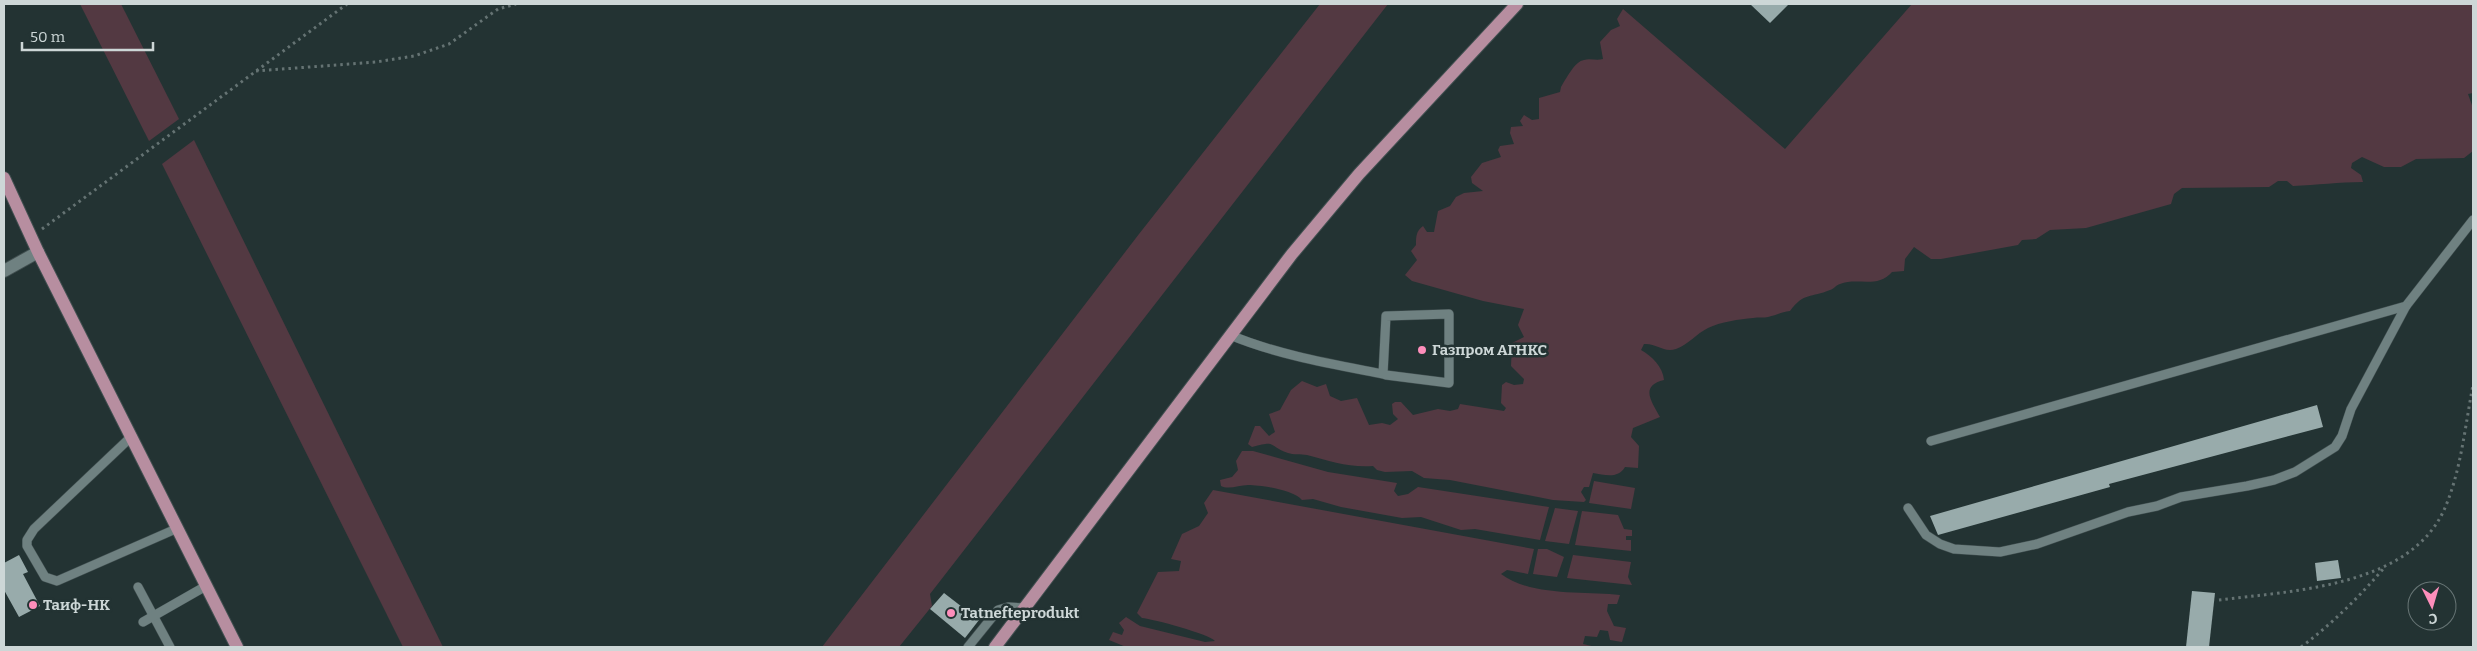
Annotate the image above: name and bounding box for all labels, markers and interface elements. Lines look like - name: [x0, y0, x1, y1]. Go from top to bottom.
- scale bar: [22, 20, 154, 52]
- text: 50 m: [30, 28, 66, 46]
- place label: Газпром АГНКС: [1432, 341, 1547, 359]
- marker: Газпром АГНКС: [1416, 344, 1428, 356]
- north arrow: [2407, 581, 2457, 631]
- place label: Таиф-НК: [43, 596, 110, 614]
- marker: Таиф-НК: [27, 599, 39, 611]
- place label: Tatnefteprodukt: [961, 604, 1079, 622]
- marker: Tatnefteprodukt: [945, 607, 957, 619]
- text: С: [2428, 610, 2438, 627]

